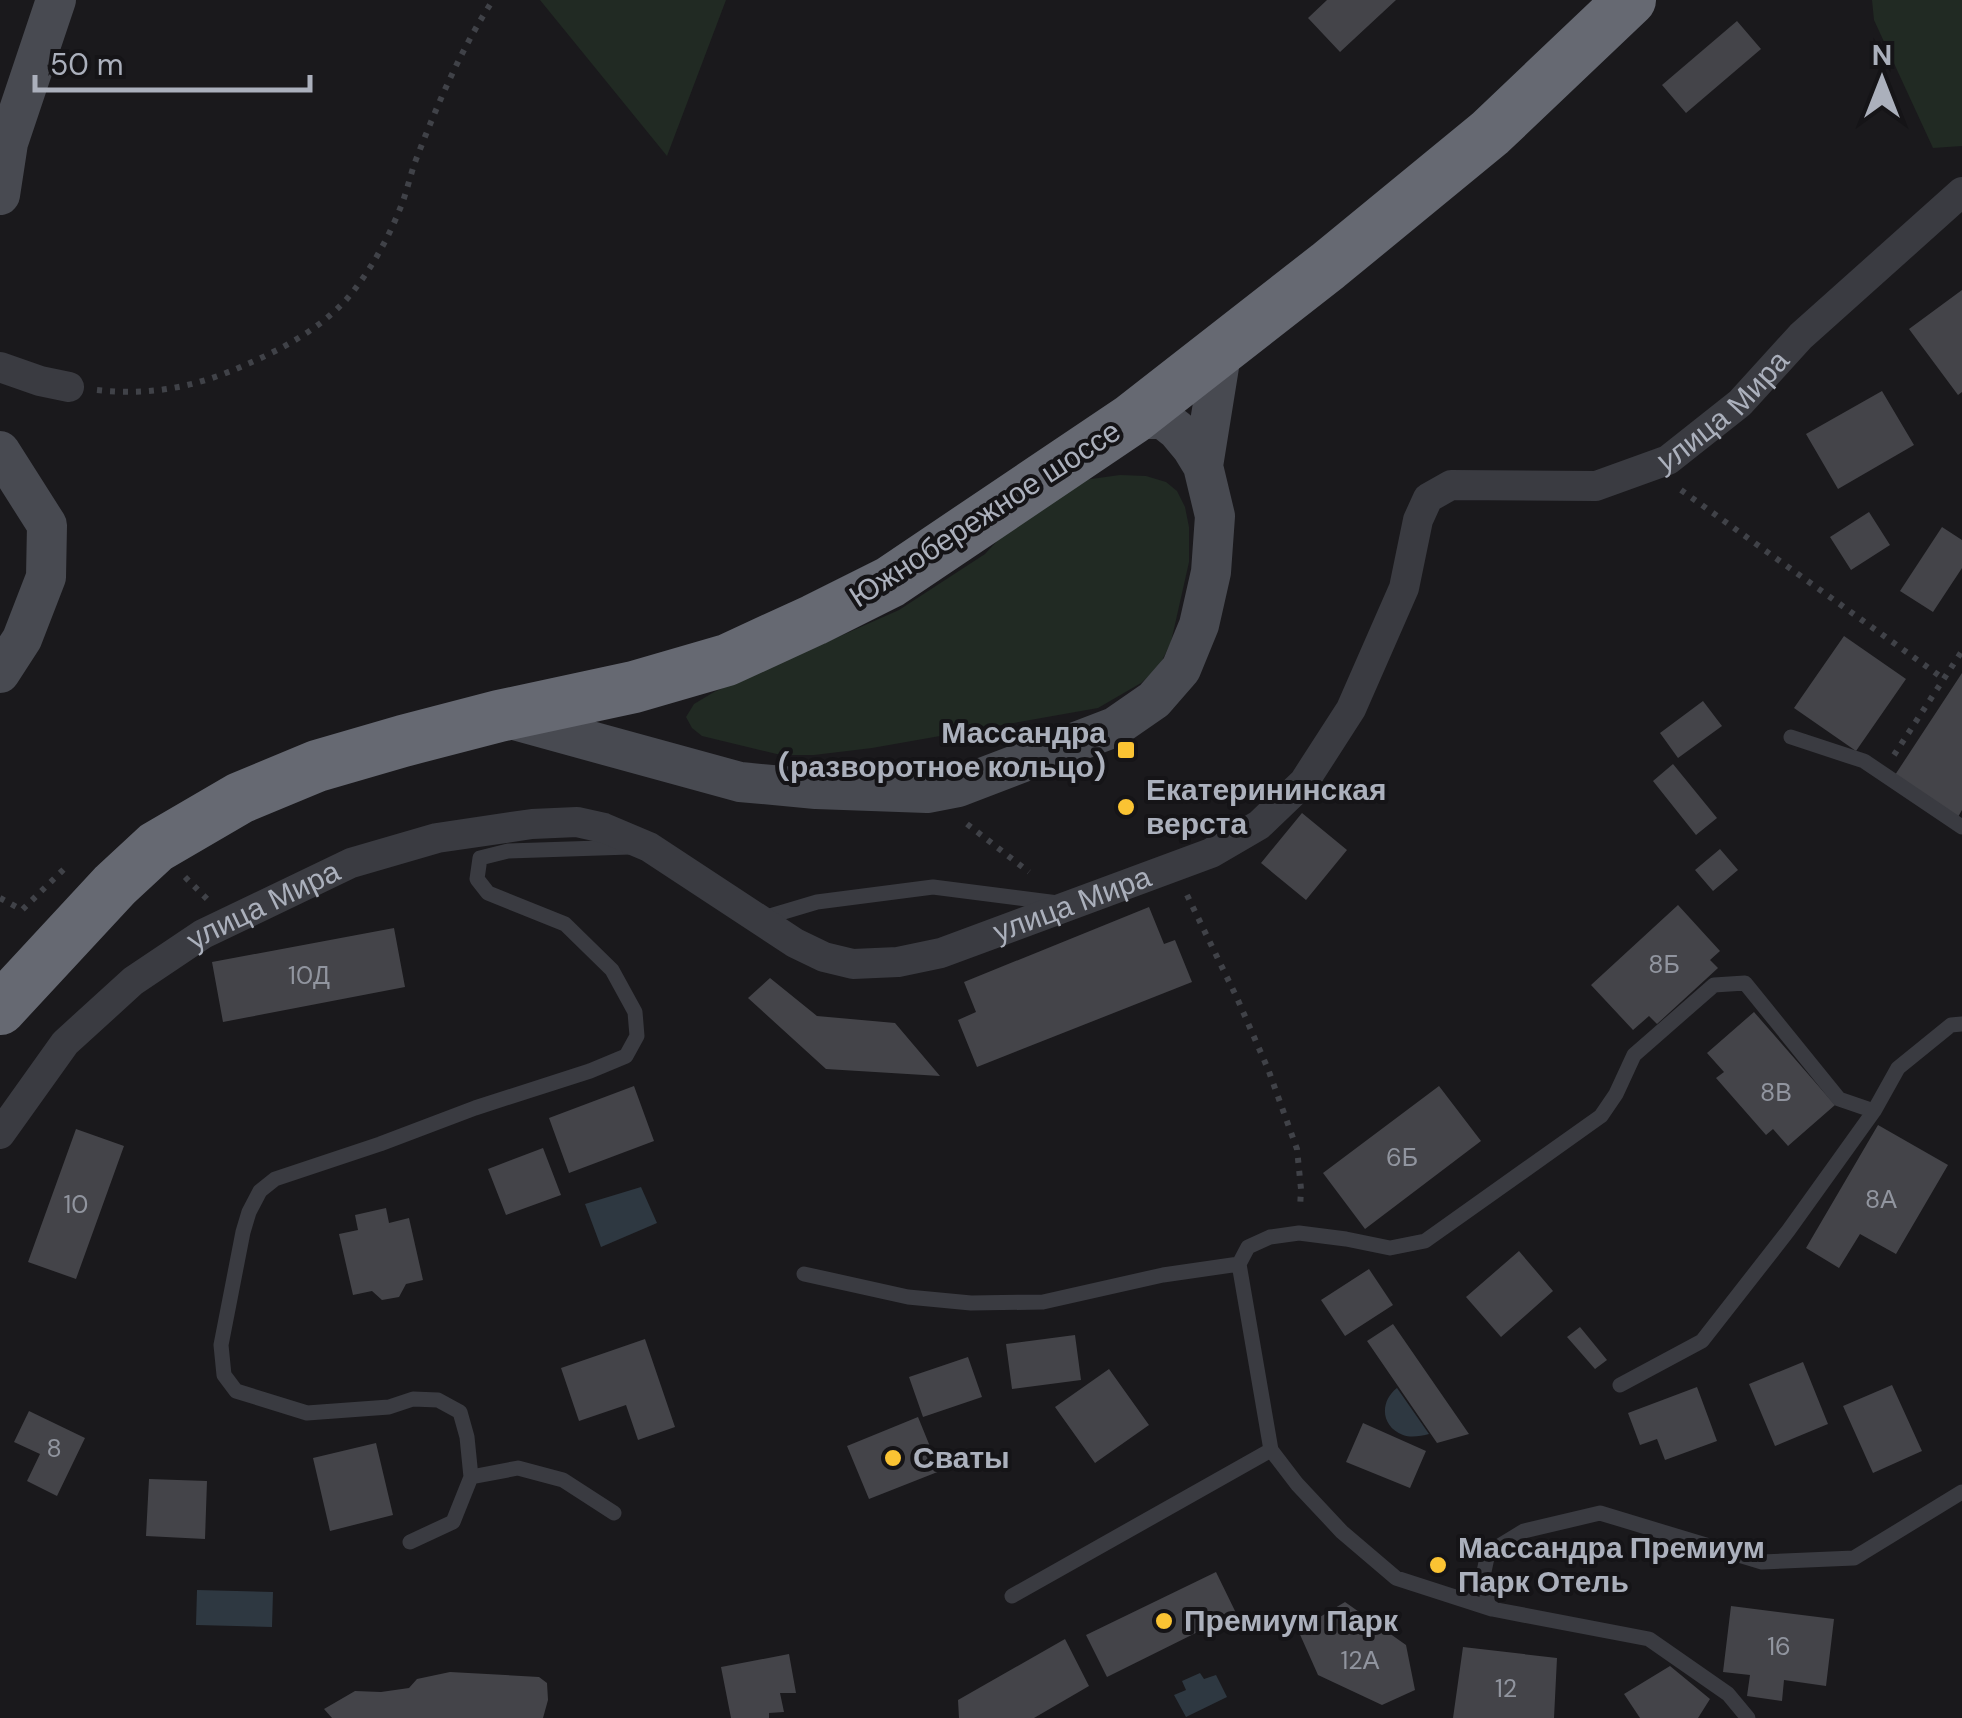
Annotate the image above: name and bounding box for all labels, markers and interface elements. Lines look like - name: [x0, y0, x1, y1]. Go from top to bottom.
- scale bar: [35, 30, 310, 92]
- north arrow: [1832, 30, 1932, 130]
- text: N: [1872, 37, 1892, 74]
- text: 50 m: [50, 45, 124, 84]
- street label: улица Мира: [1653, 342, 1798, 481]
- street label: Южнобережное шоссе: [842, 411, 1128, 616]
- place label: Массандра (разворотное кольцо): [778, 713, 1106, 786]
- marker: Массандра (разворотное кольцо): [1115, 739, 1137, 761]
- place label: Екатерининская верста: [1146, 770, 1386, 843]
- marker: Екатерининская верста: [1115, 796, 1137, 818]
- street label: улица Мира: [179, 851, 346, 959]
- street label: улица Мира: [987, 857, 1157, 951]
- house number: 8Б: [1648, 948, 1680, 981]
- house number: 10Д: [288, 959, 330, 992]
- house number: 8В: [1760, 1076, 1792, 1109]
- house number: 6Б: [1386, 1141, 1418, 1174]
- house number: 8А: [1865, 1183, 1897, 1216]
- house number: 10: [64, 1188, 88, 1221]
- house number: 8: [46, 1432, 62, 1465]
- place label: Сваты: [913, 1438, 1010, 1477]
- marker: Сваты: [882, 1447, 904, 1469]
- place label: Массандра Премиум Парк Отель: [1458, 1528, 1765, 1601]
- marker: Массандра Премиум Парк Отель: [1427, 1554, 1449, 1576]
- place label: Премиум Парк: [1184, 1601, 1399, 1640]
- marker: Премиум Парк: [1153, 1610, 1175, 1632]
- house number: 16: [1767, 1630, 1791, 1663]
- house number: 12А: [1341, 1644, 1380, 1677]
- house number: 12: [1495, 1672, 1517, 1705]

